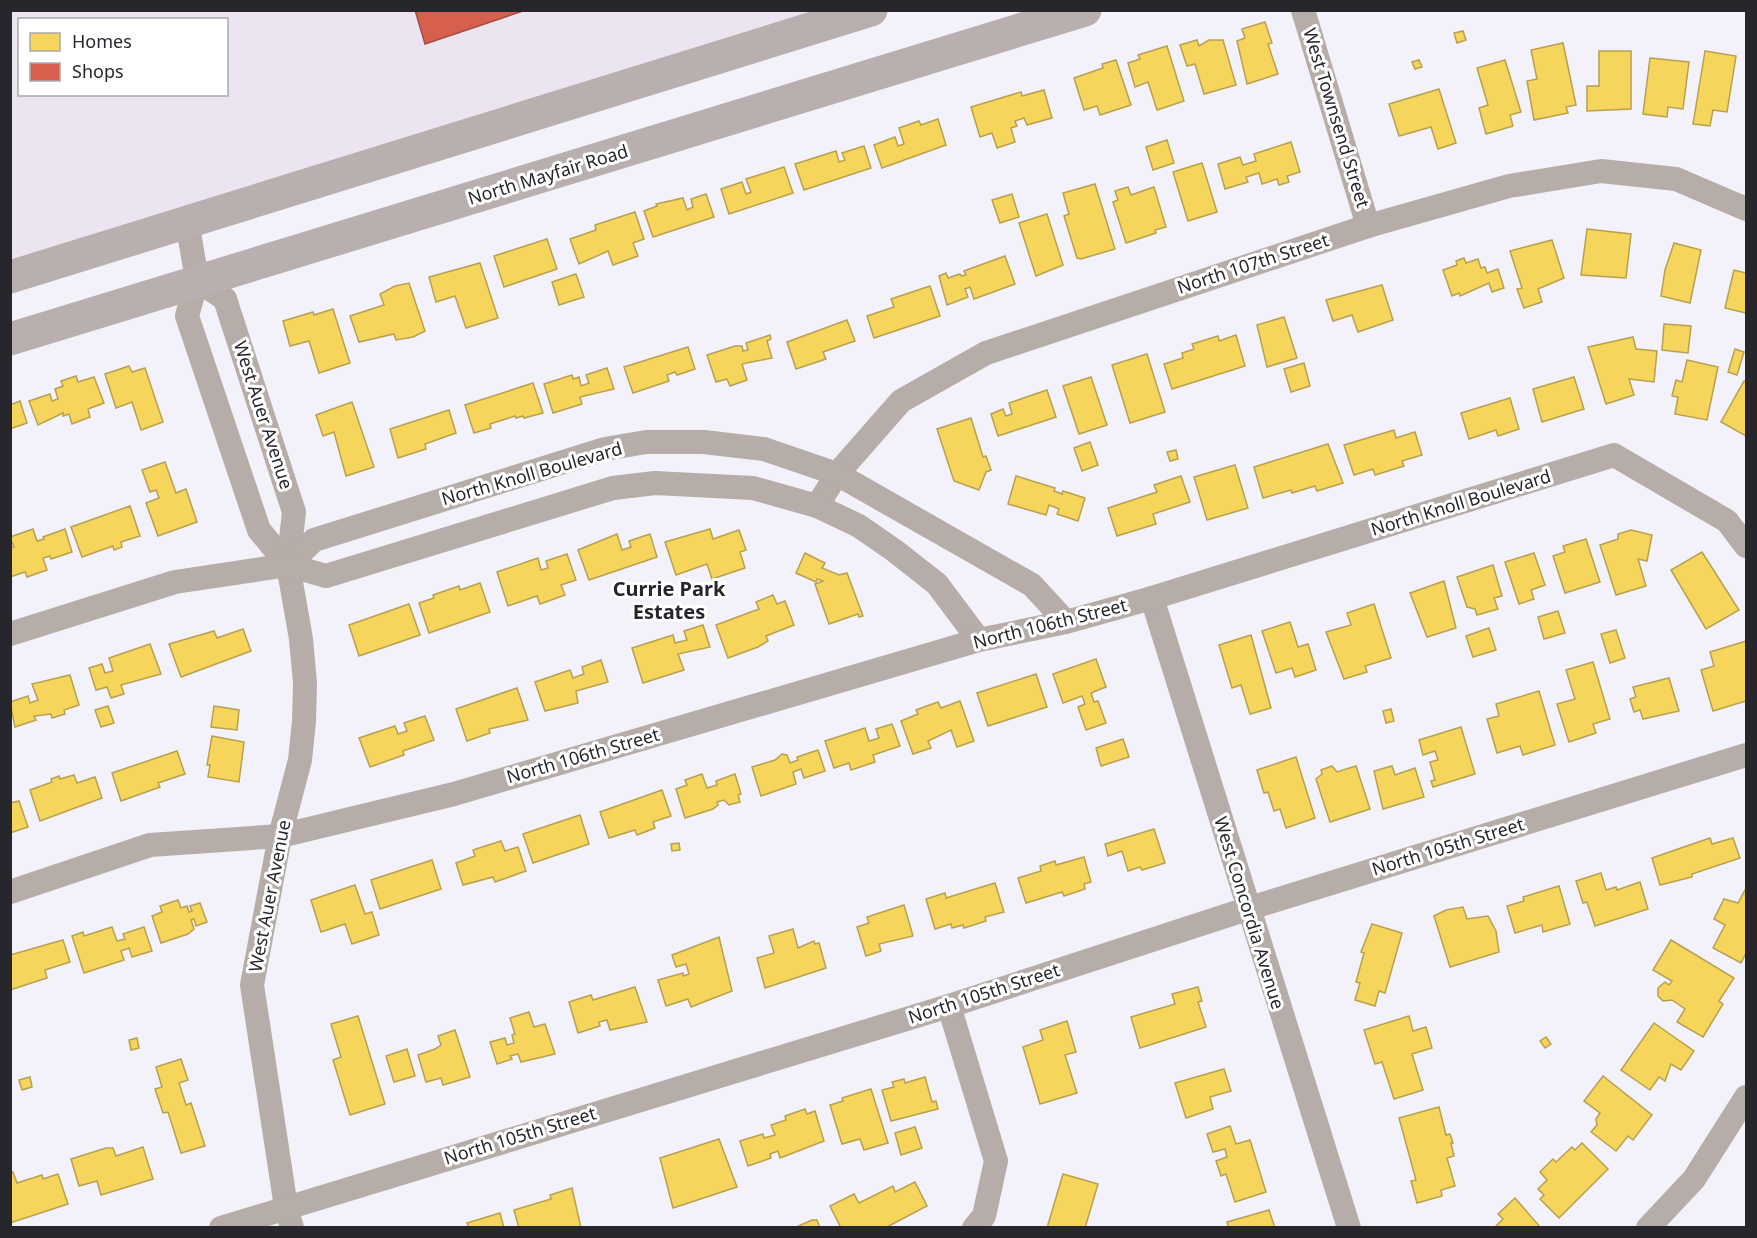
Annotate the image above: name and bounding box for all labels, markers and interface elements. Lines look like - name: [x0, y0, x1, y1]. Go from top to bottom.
- legend: [18, 18, 228, 96]
- street label: West Townsend Street: [1298, 25, 1376, 211]
- text: Homes: [72, 29, 132, 53]
- text: Shops: [72, 59, 124, 83]
- street label: North Mayfair Road: [465, 138, 631, 210]
- street label: North 107th Street: [1174, 227, 1332, 299]
- street label: West Auer Avenue: [229, 338, 299, 492]
- street label: North Knoll Boulevard: [439, 436, 625, 510]
- street label: North Knoll Boulevard: [1368, 463, 1554, 541]
- district label: Currie Park Estates: [613, 575, 726, 625]
- street label: North 106th Street: [970, 592, 1130, 654]
- street label: North 106th Street: [504, 722, 662, 788]
- street label: North 105th Street: [1369, 811, 1527, 881]
- street label: West Concordia Avenue: [1209, 814, 1291, 1012]
- street label: West Auer Avenue: [243, 818, 296, 974]
- street label: North 105th Street: [905, 957, 1063, 1029]
- street label: North 105th Street: [441, 1100, 599, 1170]

